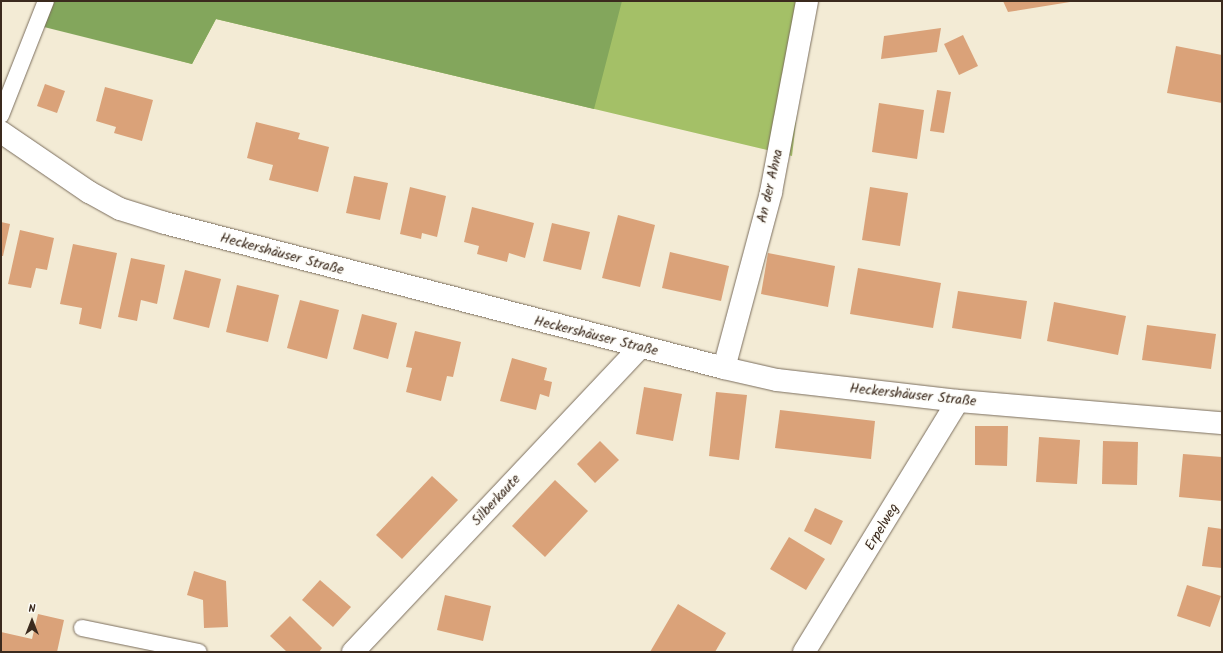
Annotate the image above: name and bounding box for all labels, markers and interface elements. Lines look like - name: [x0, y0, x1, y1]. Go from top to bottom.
- street label: An der Ahna: [753, 147, 787, 225]
- street label: Heckershäuser Straße: [218, 229, 346, 279]
- street label: Heckershäuser Straße: [532, 312, 660, 360]
- street label: Heckershäuser Straße: [849, 380, 977, 410]
- street label: Silberkaute: [468, 471, 524, 529]
- street label: Erpelweg: [862, 501, 902, 553]
- text: N: [29, 600, 35, 618]
- north arrow: [12, 601, 52, 641]

